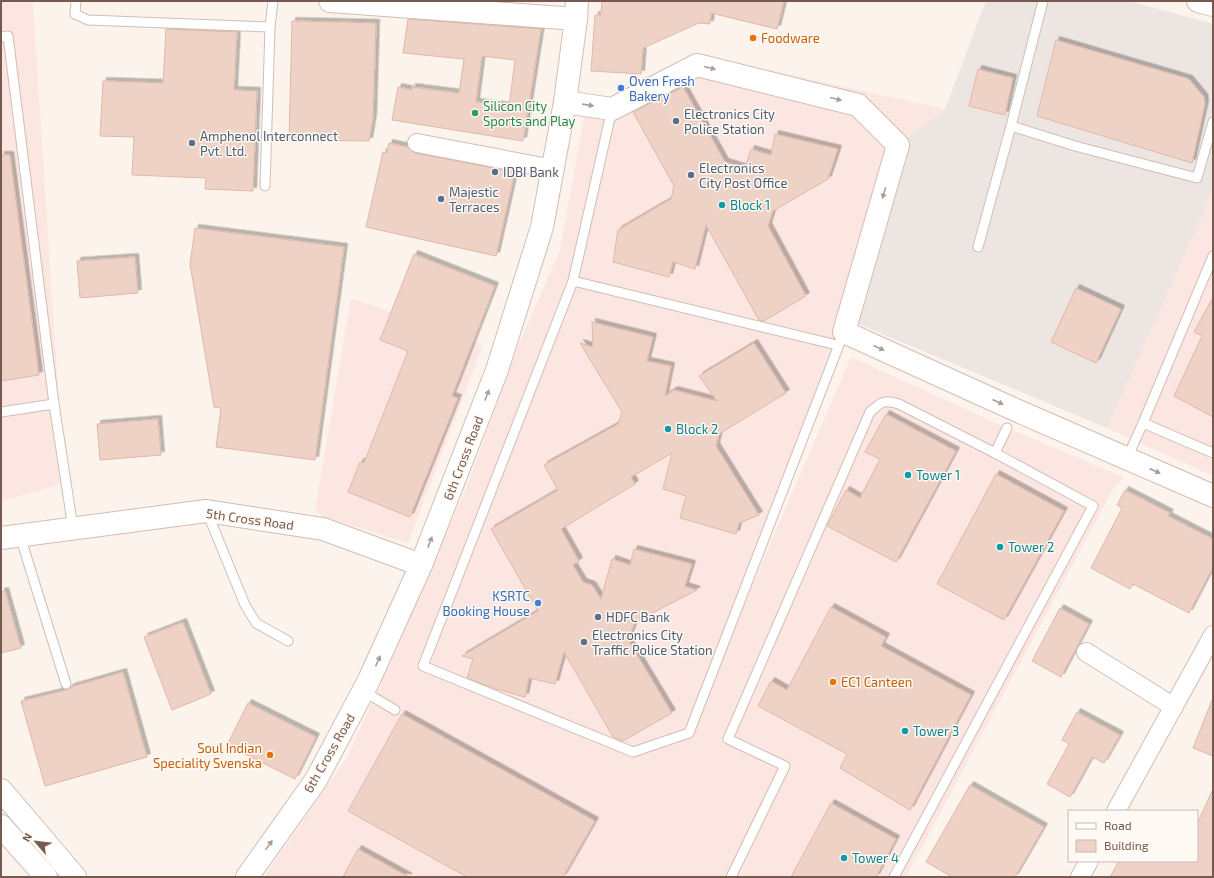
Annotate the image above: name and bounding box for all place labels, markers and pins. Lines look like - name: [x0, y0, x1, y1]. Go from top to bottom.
- place label: Foodware: [761, 30, 820, 46]
- marker: Foodware: [748, 33, 758, 43]
- place label: Oven Fresh Bakery: [629, 73, 695, 104]
- marker: Oven Fresh Bakery: [616, 83, 626, 93]
- place label: Silicon City Sports and Play: [483, 98, 576, 129]
- place label: Electronics City Police Station: [684, 106, 775, 137]
- marker: Silicon City Sports and Play: [470, 108, 480, 118]
- marker: Electronics City Police Station: [671, 116, 681, 126]
- place label: Amphenol Interconnect Pvt. Ltd.: [200, 128, 338, 159]
- marker: Amphenol Interconnect Pvt. Ltd.: [187, 138, 197, 148]
- place label: Electronics City Post Office: [699, 160, 788, 191]
- place label: IDBI Bank: [503, 164, 559, 180]
- marker: IDBI Bank: [490, 167, 500, 177]
- marker: Electronics City Post Office: [686, 170, 696, 180]
- place label: Majestic Terraces: [449, 184, 499, 215]
- marker: Majestic Terraces: [436, 194, 446, 204]
- place label: Block 1: [730, 197, 770, 213]
- marker: Block 1: [717, 200, 727, 210]
- place label: Block 2: [676, 421, 718, 437]
- marker: Block 2: [663, 424, 673, 434]
- place label: Tower 1: [916, 467, 960, 483]
- marker: Tower 1: [903, 470, 913, 480]
- place label: Tower 2: [1008, 539, 1054, 555]
- marker: Tower 2: [995, 542, 1005, 552]
- place label: KSRTC Booking House: [443, 588, 530, 619]
- marker: KSRTC Booking House: [533, 598, 543, 608]
- place label: HDFC Bank: [606, 609, 670, 625]
- marker: HDFC Bank: [593, 612, 603, 622]
- place label: Electronics City Traffic Police Station: [592, 627, 713, 658]
- marker: Electronics City Traffic Police Station: [579, 637, 589, 647]
- place label: EC1 Canteen: [841, 674, 912, 690]
- marker: EC1 Canteen: [828, 677, 838, 687]
- place label: Tower 3: [913, 723, 959, 739]
- marker: Tower 3: [900, 726, 910, 736]
- place label: Soul Indian Speciality Svenska: [153, 740, 262, 771]
- marker: Soul Indian Speciality Svenska: [265, 750, 275, 760]
- place label: Tower 4: [852, 850, 899, 866]
- marker: Tower 4: [839, 853, 849, 863]

